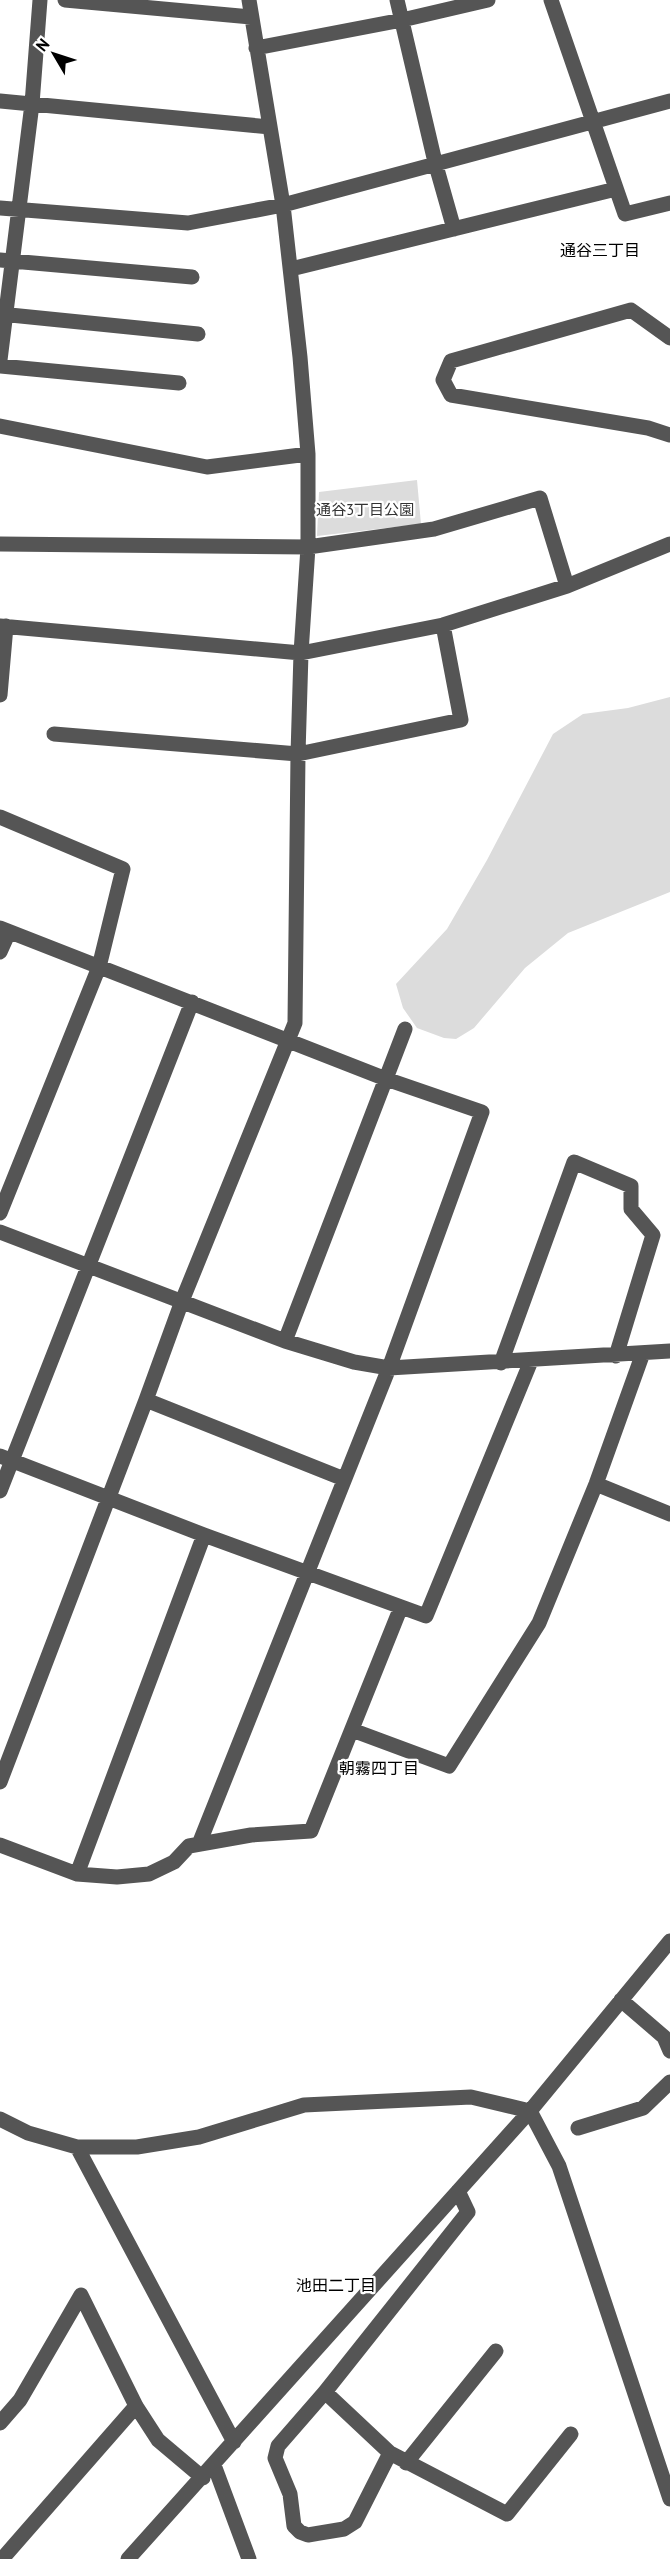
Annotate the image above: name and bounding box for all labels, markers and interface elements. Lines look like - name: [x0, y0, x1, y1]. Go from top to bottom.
- north arrow: [24, 24, 84, 84]
- text: N: [31, 34, 53, 55]
- district label: 通谷三丁目: [560, 240, 640, 260]
- park label: 通谷3丁目公園: [316, 500, 414, 519]
- district label: 朝霧四丁目: [339, 1758, 419, 1778]
- district label: 池田二丁目: [296, 2275, 376, 2295]

